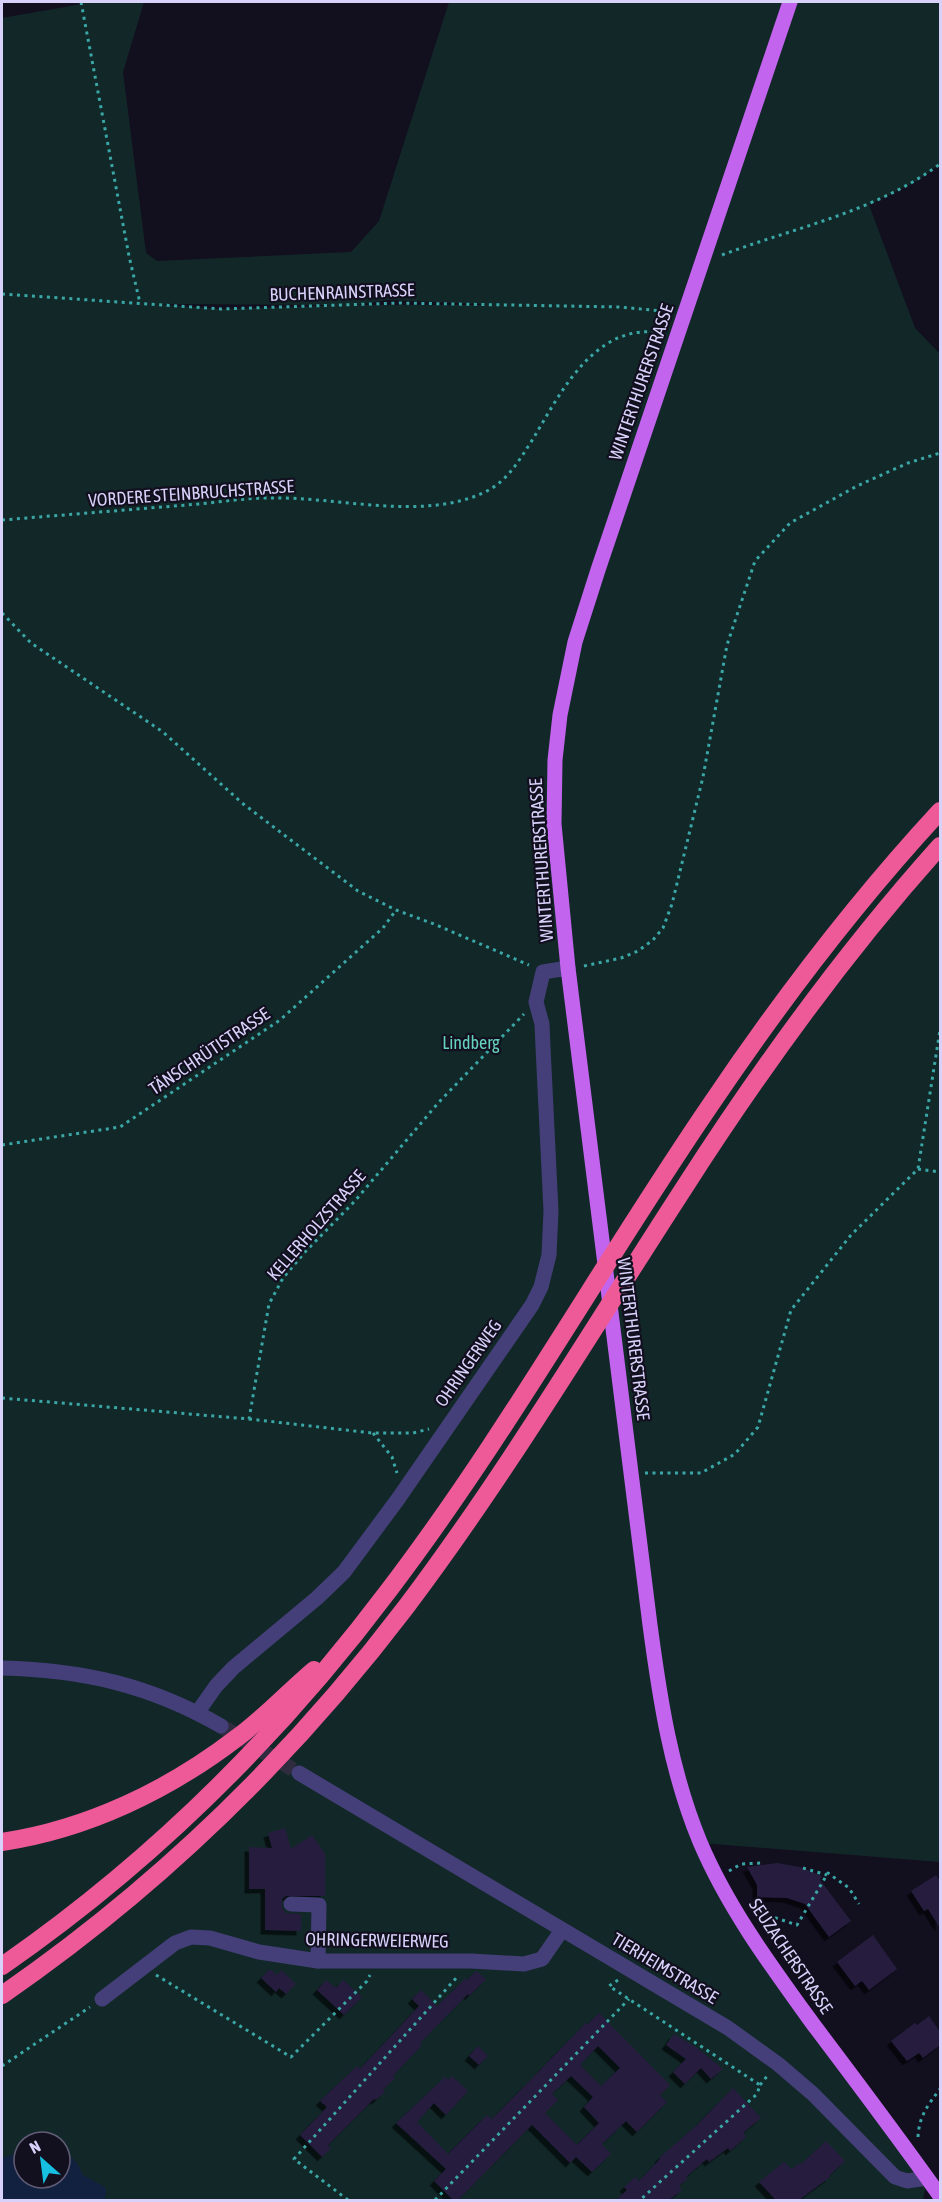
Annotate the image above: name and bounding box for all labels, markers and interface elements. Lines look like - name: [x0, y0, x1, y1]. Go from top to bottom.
- street label: BUCHENRAINSTRASSE: [269, 279, 415, 305]
- street label: WINTERTHURERSTRASSE: [604, 301, 678, 463]
- street label: VORDERE STEINBRUCHSTRASSE: [87, 475, 295, 511]
- street label: WINTERTHURERSTRASSE: [525, 777, 557, 942]
- street label: TÄNSCHRÜTISTRASSE: [145, 1003, 274, 1099]
- park label: Lindberg: [442, 1032, 500, 1053]
- street label: KELLERHOLZSTRASSE: [262, 1165, 370, 1284]
- street label: WINTERTHURERSTRASSE: [614, 1257, 654, 1422]
- street label: OHRINGERWEG: [430, 1315, 506, 1411]
- street label: SEUZACHERSTRASSE: [745, 1895, 837, 2018]
- street label: OHRINGERWEIERWEG: [305, 1928, 449, 1952]
- street label: TIERHEIMSTRASSE: [608, 1928, 722, 2008]
- north arrow: [12, 2130, 72, 2190]
- text: N: [27, 2137, 43, 2157]

